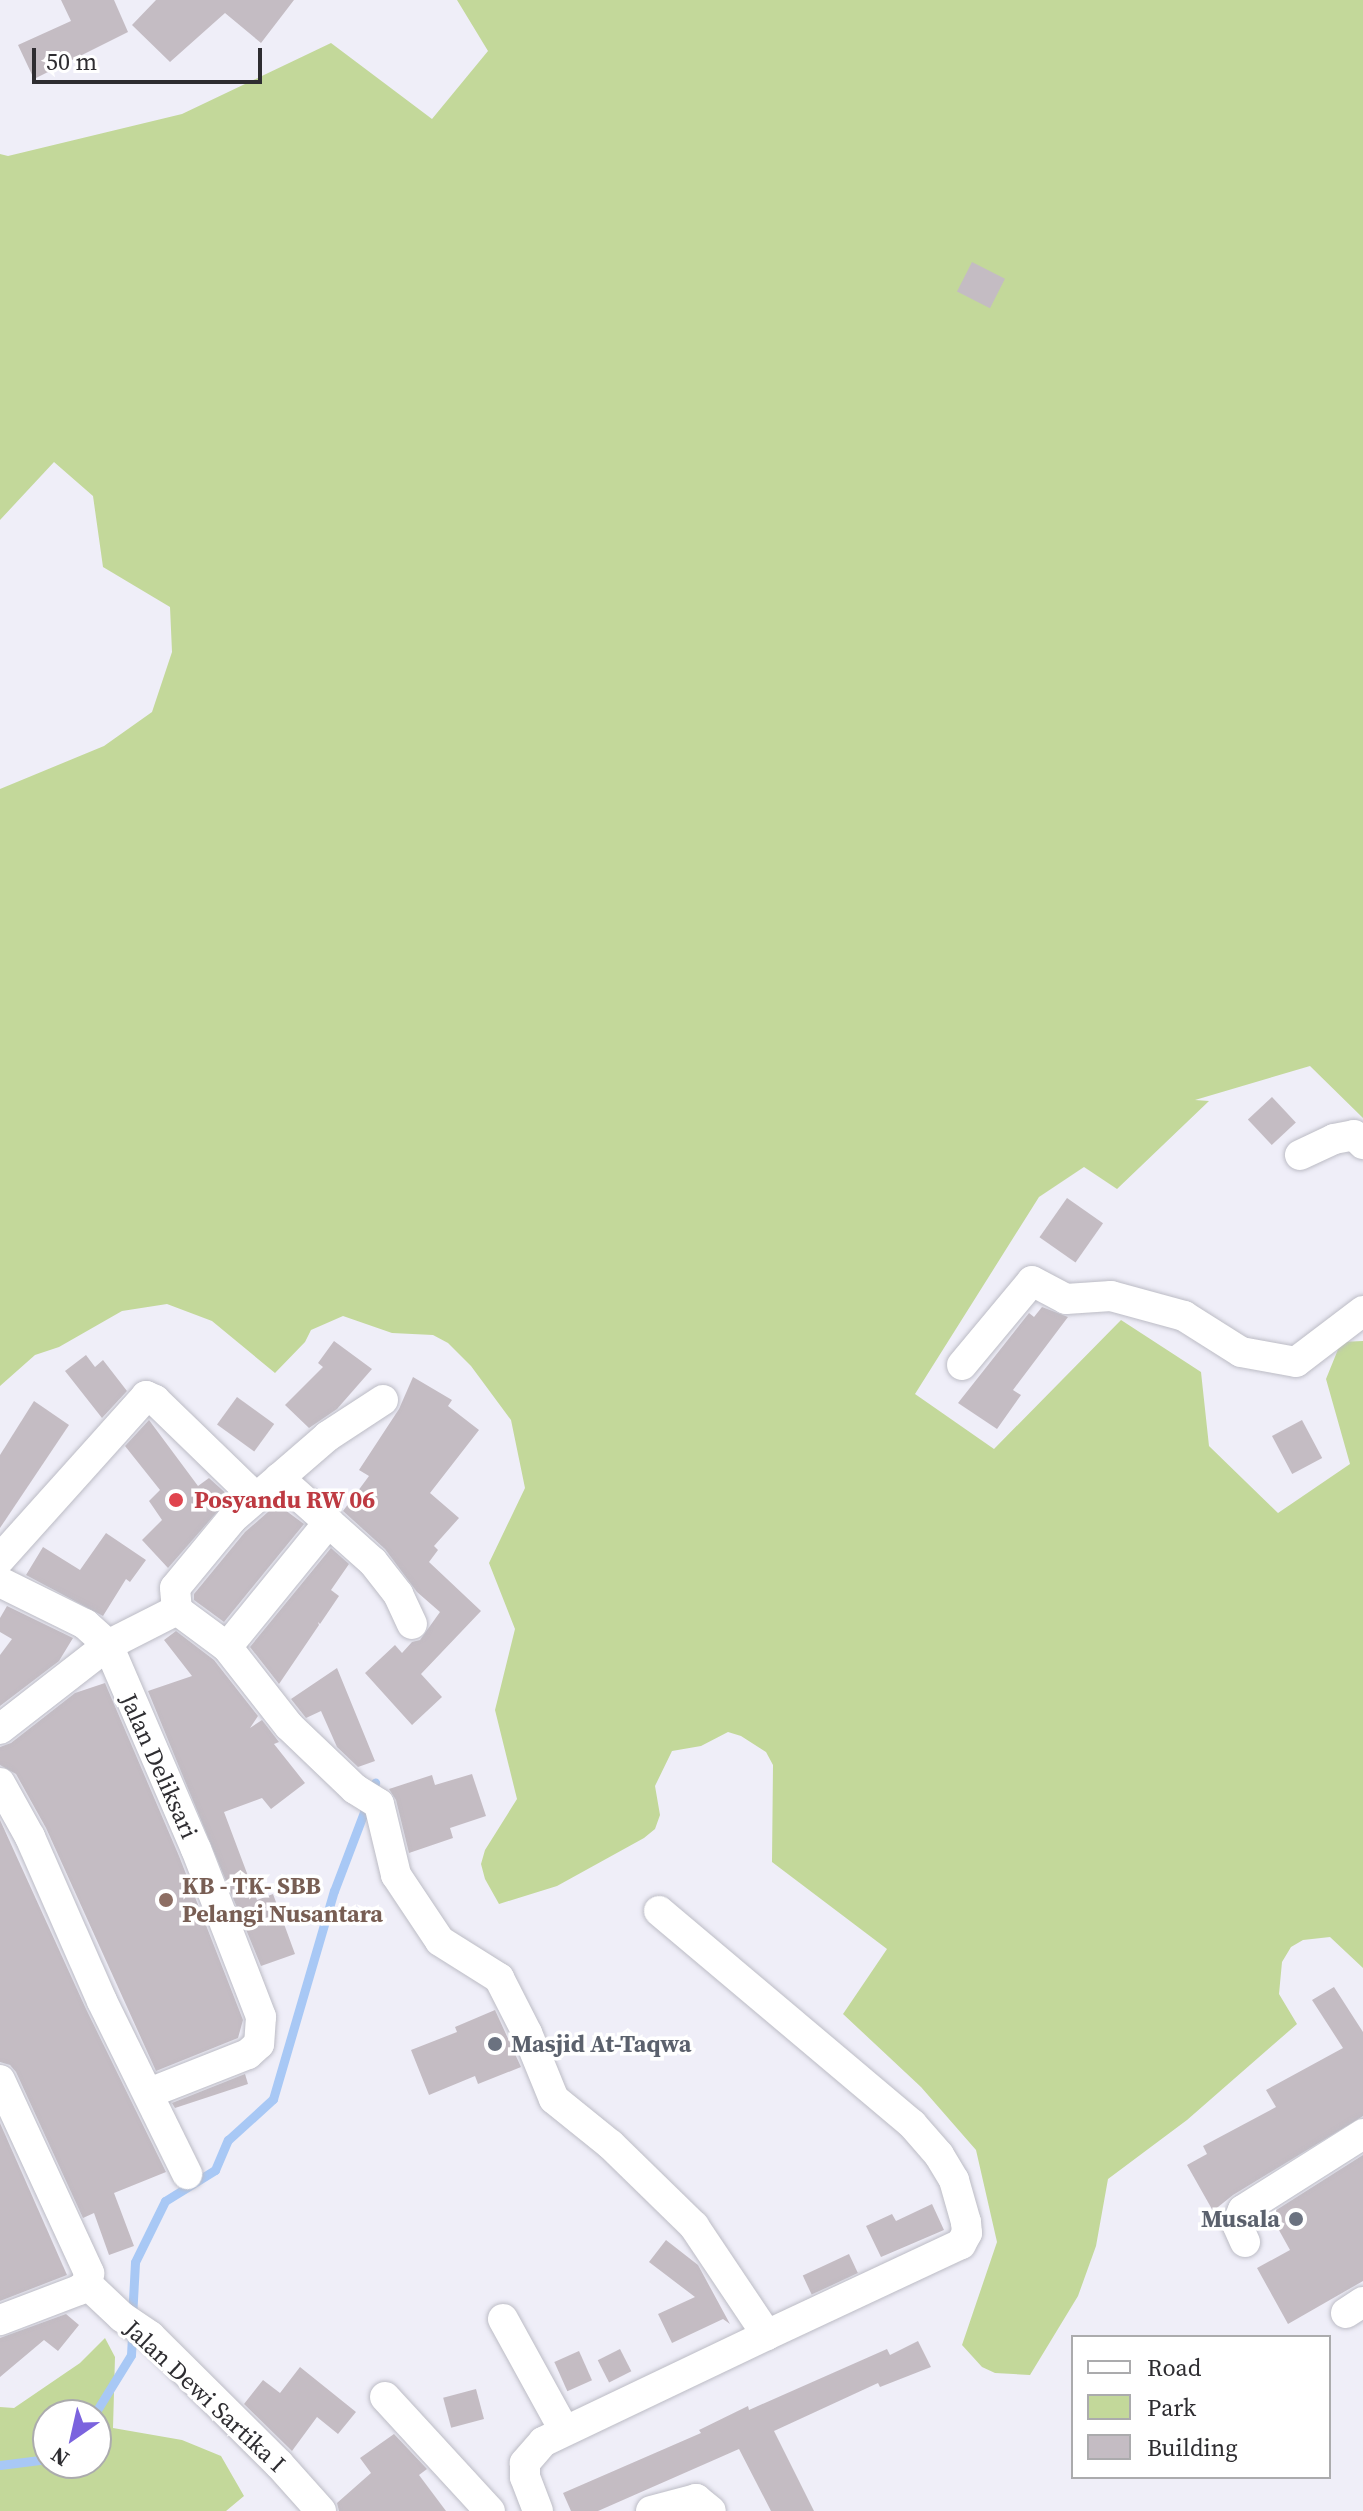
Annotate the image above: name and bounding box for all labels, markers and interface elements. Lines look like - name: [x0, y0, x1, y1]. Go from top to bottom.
- scale bar: [36, 32, 266, 82]
- text: 50 m: [46, 45, 97, 78]
- place label: Posyandu RW 06: [194, 1486, 376, 1514]
- marker: Posyandu RW 06: [165, 1489, 187, 1511]
- street label: Jalan Deliksari: [114, 1689, 204, 1843]
- place label: KB - TK- SBB Pelangi Nusantara: [182, 1872, 383, 1928]
- marker: KB - TK- SBB Pelangi Nusantara: [157, 1891, 175, 1909]
- place label: Masjid At-Taqwa: [511, 2030, 692, 2058]
- marker: Masjid At-Taqwa: [486, 2035, 504, 2053]
- place label: Musala: [1201, 2205, 1280, 2233]
- marker: Musala: [1287, 2210, 1305, 2228]
- street label: Jalan Dewi Sartika I: [119, 2314, 291, 2478]
- legend: [1071, 2335, 1331, 2479]
- text: Road: [1147, 2351, 1201, 2384]
- text: Park: [1147, 2391, 1196, 2424]
- north arrow: [32, 2399, 112, 2479]
- text: Building: [1147, 2431, 1238, 2464]
- text: N: [45, 2440, 75, 2474]

